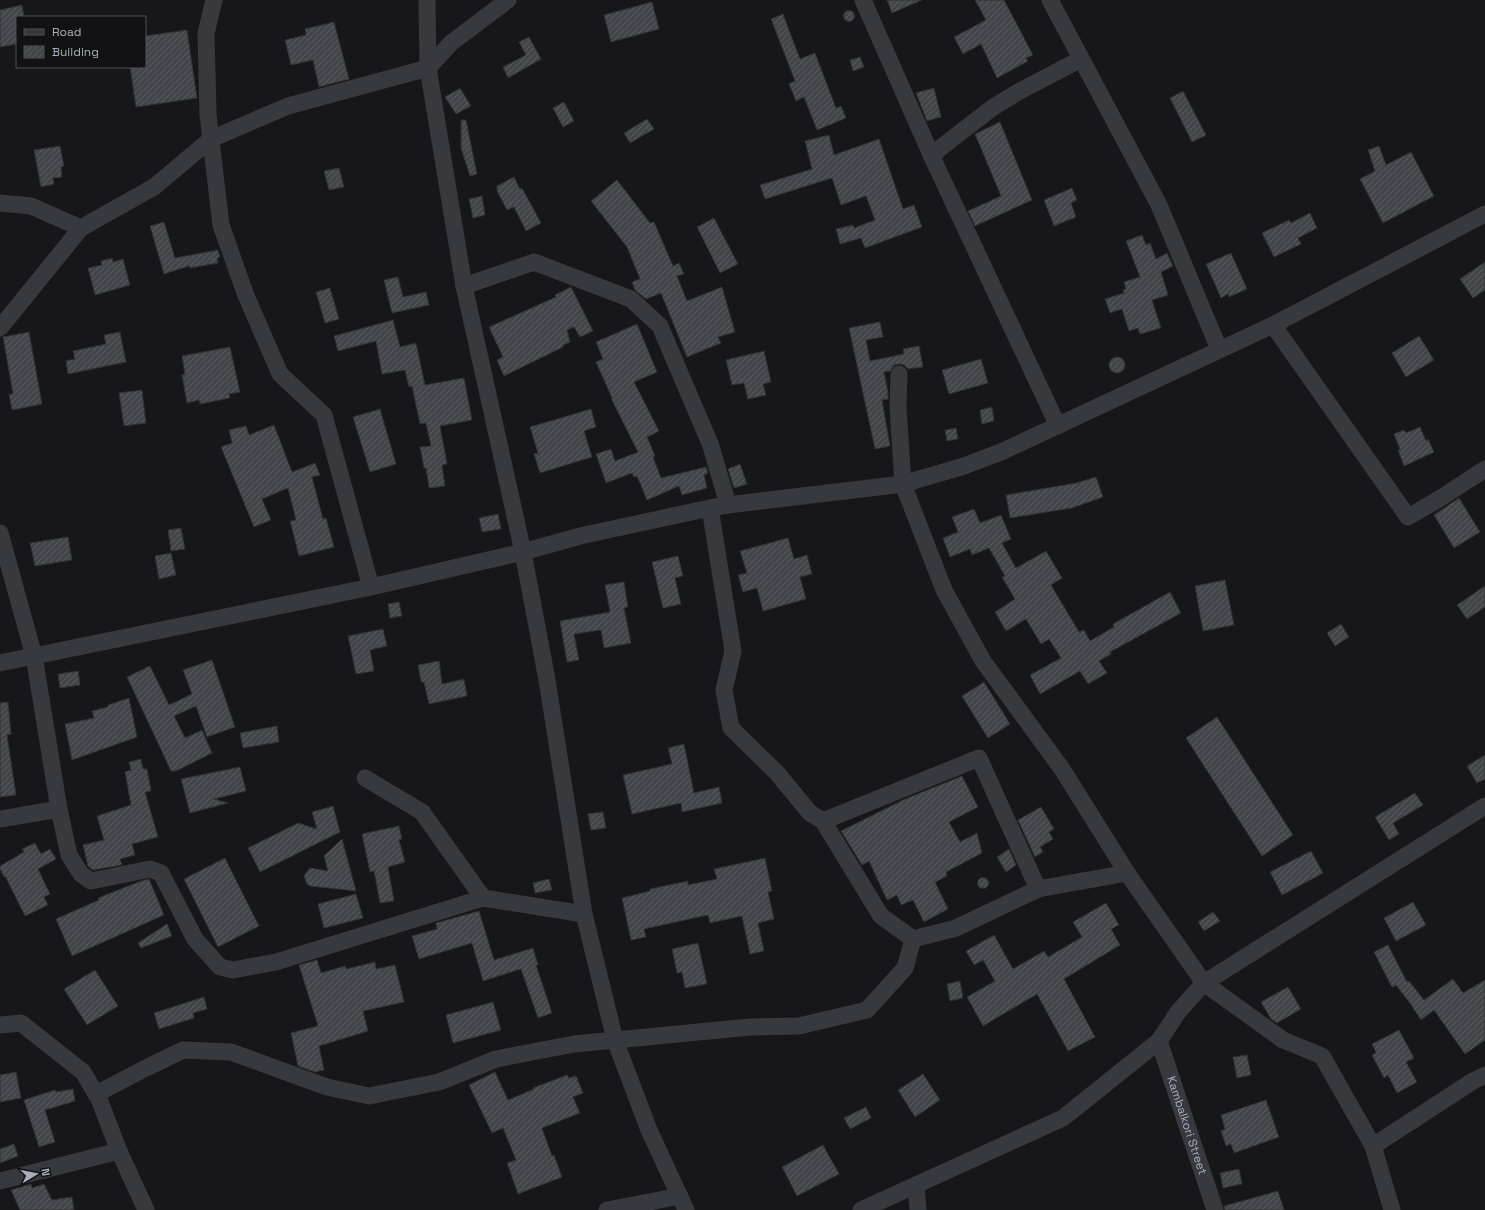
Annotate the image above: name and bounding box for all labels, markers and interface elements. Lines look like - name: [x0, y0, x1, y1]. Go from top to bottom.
- legend: [16, 16, 146, 68]
- text: Road: [52, 24, 81, 40]
- text: Building: [52, 44, 99, 60]
- street label: Kambalkori Street: [1163, 1074, 1211, 1177]
- north arrow: [16, 1154, 56, 1194]
- text: N: [38, 1167, 53, 1177]

